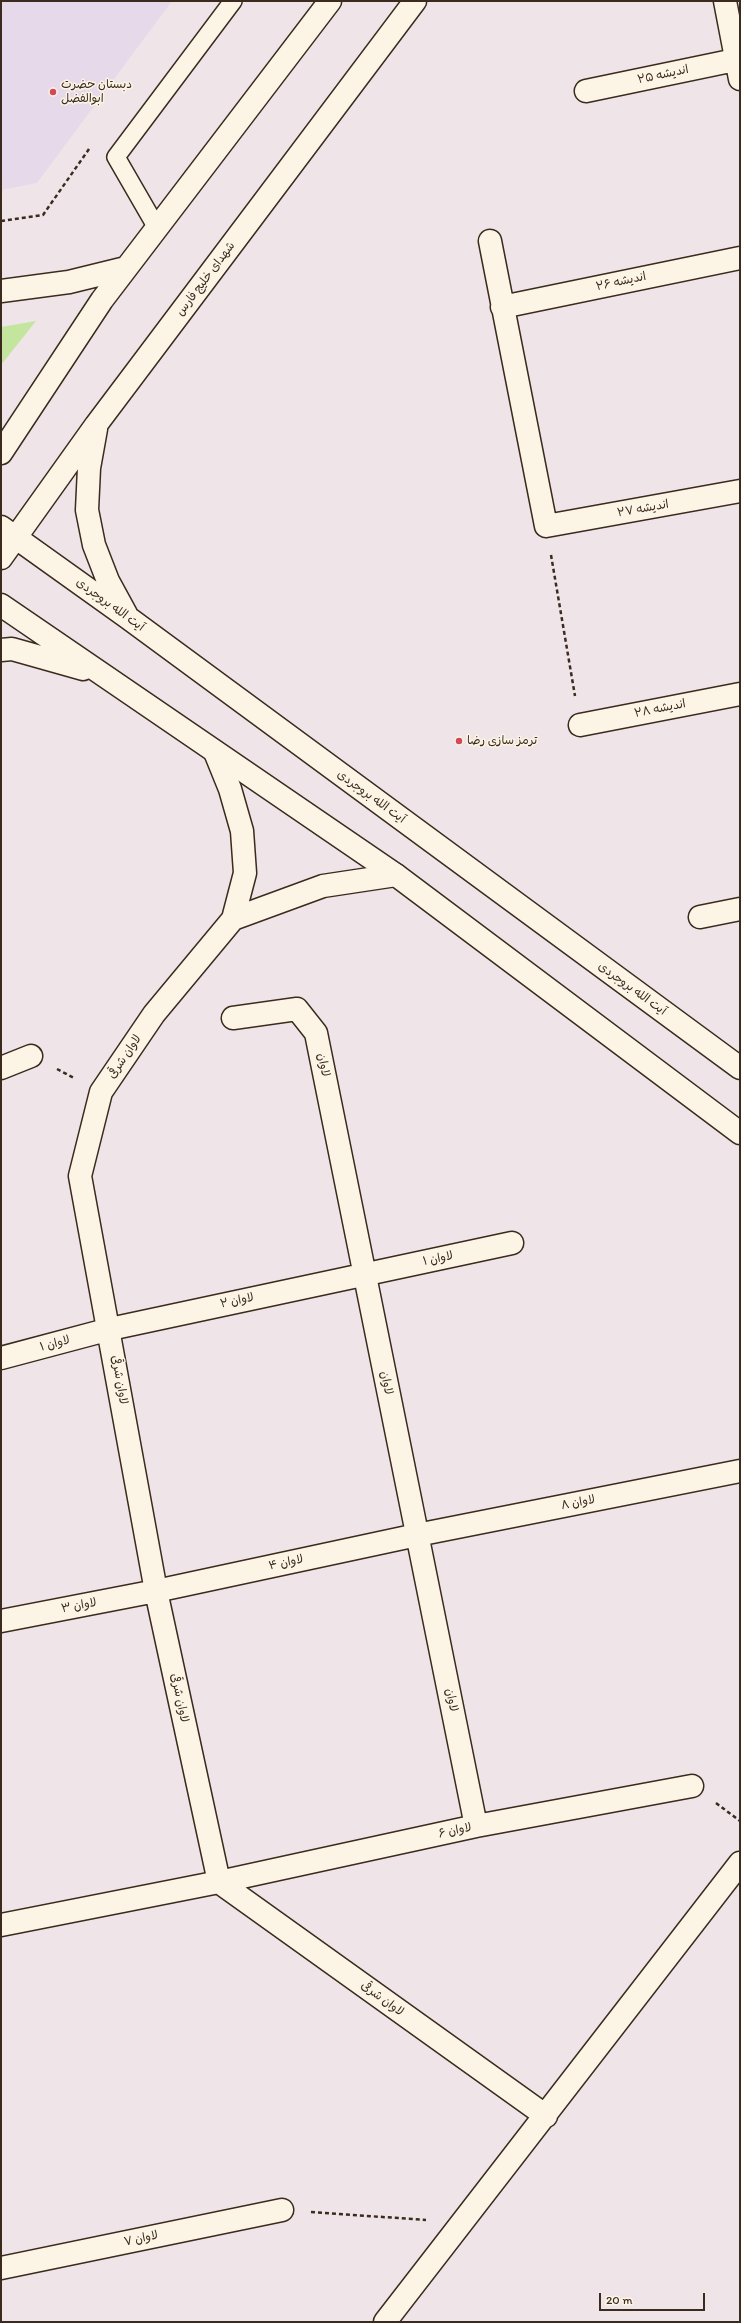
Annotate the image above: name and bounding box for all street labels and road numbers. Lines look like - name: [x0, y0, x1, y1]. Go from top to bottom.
- street label: اندیشه ۲۵: [636, 63, 690, 87]
- street label: شهدای خلیج فارس: [173, 239, 239, 319]
- street label: اندیشه ۲۶: [595, 270, 647, 294]
- street label: اندیشه ۲۷: [616, 497, 670, 521]
- street label: آیت الله بروجردی: [73, 575, 147, 635]
- street label: اندیشه ۲۸: [633, 697, 687, 721]
- street label: آیت الله بروجردی: [334, 767, 408, 827]
- street label: آیت الله بروجردی: [595, 959, 669, 1019]
- street label: لاوان شرقی: [105, 1032, 145, 1082]
- street label: لاوان: [314, 1052, 332, 1078]
- street label: لاوان ۱: [422, 1249, 454, 1269]
- street label: لاوان ۲: [219, 1290, 255, 1312]
- street label: لاوان ۱: [38, 1333, 72, 1355]
- street label: لاوان شرقی: [108, 1354, 130, 1406]
- street label: لاوان: [377, 1370, 395, 1396]
- street label: لاوان ۸: [560, 1493, 596, 1513]
- street label: لاوان ۴: [267, 1552, 305, 1574]
- street label: لاوان ۳: [60, 1596, 98, 1616]
- street label: لاوان شرقی: [167, 1672, 191, 1724]
- street label: لاوان: [442, 1687, 460, 1713]
- street label: لاوان ۶: [437, 1820, 473, 1842]
- street label: لاوان شرقی: [358, 1979, 406, 2019]
- street label: لاوان ۷: [123, 2228, 159, 2250]

